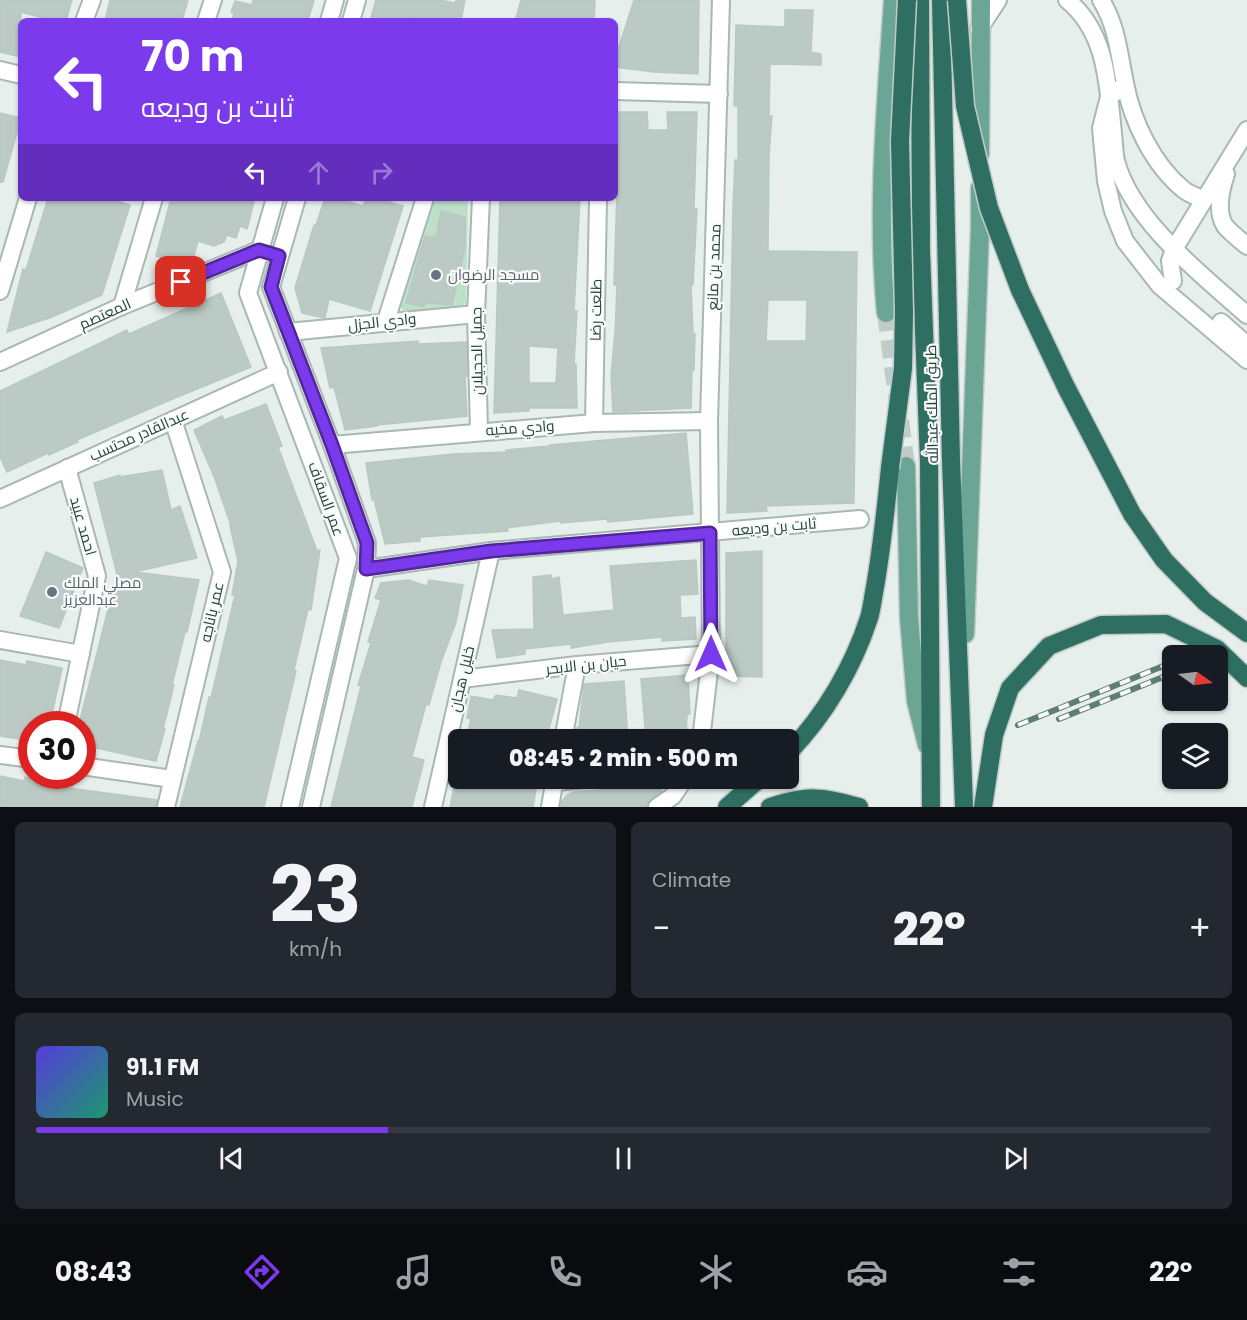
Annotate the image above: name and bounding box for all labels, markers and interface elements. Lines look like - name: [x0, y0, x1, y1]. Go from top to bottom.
- text: 70 m: [141, 27, 244, 86]
- icon: left: [42, 42, 120, 120]
- text: ثابت بن وديعه: [141, 89, 294, 126]
- icon: left: [239, 156, 272, 189]
- icon: ahead: [302, 156, 335, 189]
- icon: right: [365, 156, 398, 189]
- street label: محمد بن مانع: [701, 223, 727, 311]
- pin: [155, 256, 206, 307]
- place label: مسجد الرضوان: [448, 264, 539, 285]
- icon: arrive: [164, 265, 197, 298]
- marker: مسجد الرضوان: [429, 268, 443, 282]
- street label: طلعت رضا: [584, 279, 607, 341]
- street label: المعتصم: [75, 293, 134, 334]
- street label: وادي الجزل: [347, 307, 417, 338]
- street label: جميل الحجيلان: [465, 307, 488, 395]
- street label: طريق الملك عبدالله: [920, 345, 943, 463]
- street label: عبدالقادر محتسب: [86, 403, 192, 466]
- street label: وادي مخيه: [485, 415, 555, 442]
- street label: عمر السقاف: [303, 459, 350, 539]
- street label: احمد عبيد: [65, 494, 102, 558]
- street label: ثابت بن وديعه: [731, 512, 817, 541]
- place label: مصلي الملك عبدالعزيز: [63, 572, 141, 610]
- street label: عمر باناجه: [194, 580, 229, 644]
- marker: مصلي الملك عبدالعزيز: [45, 585, 59, 599]
- position arrow: [679, 622, 743, 686]
- street label: خليل هجان: [444, 644, 479, 714]
- north arrow: [1162, 645, 1228, 711]
- map controls: [1162, 645, 1228, 789]
- street label: حيان بن الابحر: [544, 650, 627, 679]
- speed limit sign: 30: [18, 711, 96, 789]
- button: layers: [1162, 723, 1228, 789]
- text: 08:45 · 2 min · 500 m: [509, 743, 738, 774]
- text: 23: [270, 840, 361, 949]
- text: Climate: [652, 866, 731, 894]
- text: 22°: [893, 898, 966, 961]
- text: −: [652, 905, 670, 952]
- text: +: [1188, 905, 1211, 952]
- text: km/h: [289, 935, 342, 963]
- text: 91.1 FM: [126, 1052, 199, 1083]
- text: Music: [126, 1085, 184, 1113]
- icon: previous: [215, 1142, 248, 1175]
- icon: pause: [607, 1142, 640, 1175]
- icon: next: [999, 1142, 1032, 1175]
- icon: directions: [241, 1251, 283, 1293]
- icon: music: [393, 1251, 435, 1293]
- icon: phone: [544, 1251, 586, 1293]
- icon: climate: [695, 1251, 737, 1293]
- icon: car: [846, 1251, 888, 1293]
- icon: filters: [998, 1251, 1040, 1293]
- text: 08:43: [55, 1253, 132, 1290]
- text: 22°: [1149, 1253, 1192, 1290]

